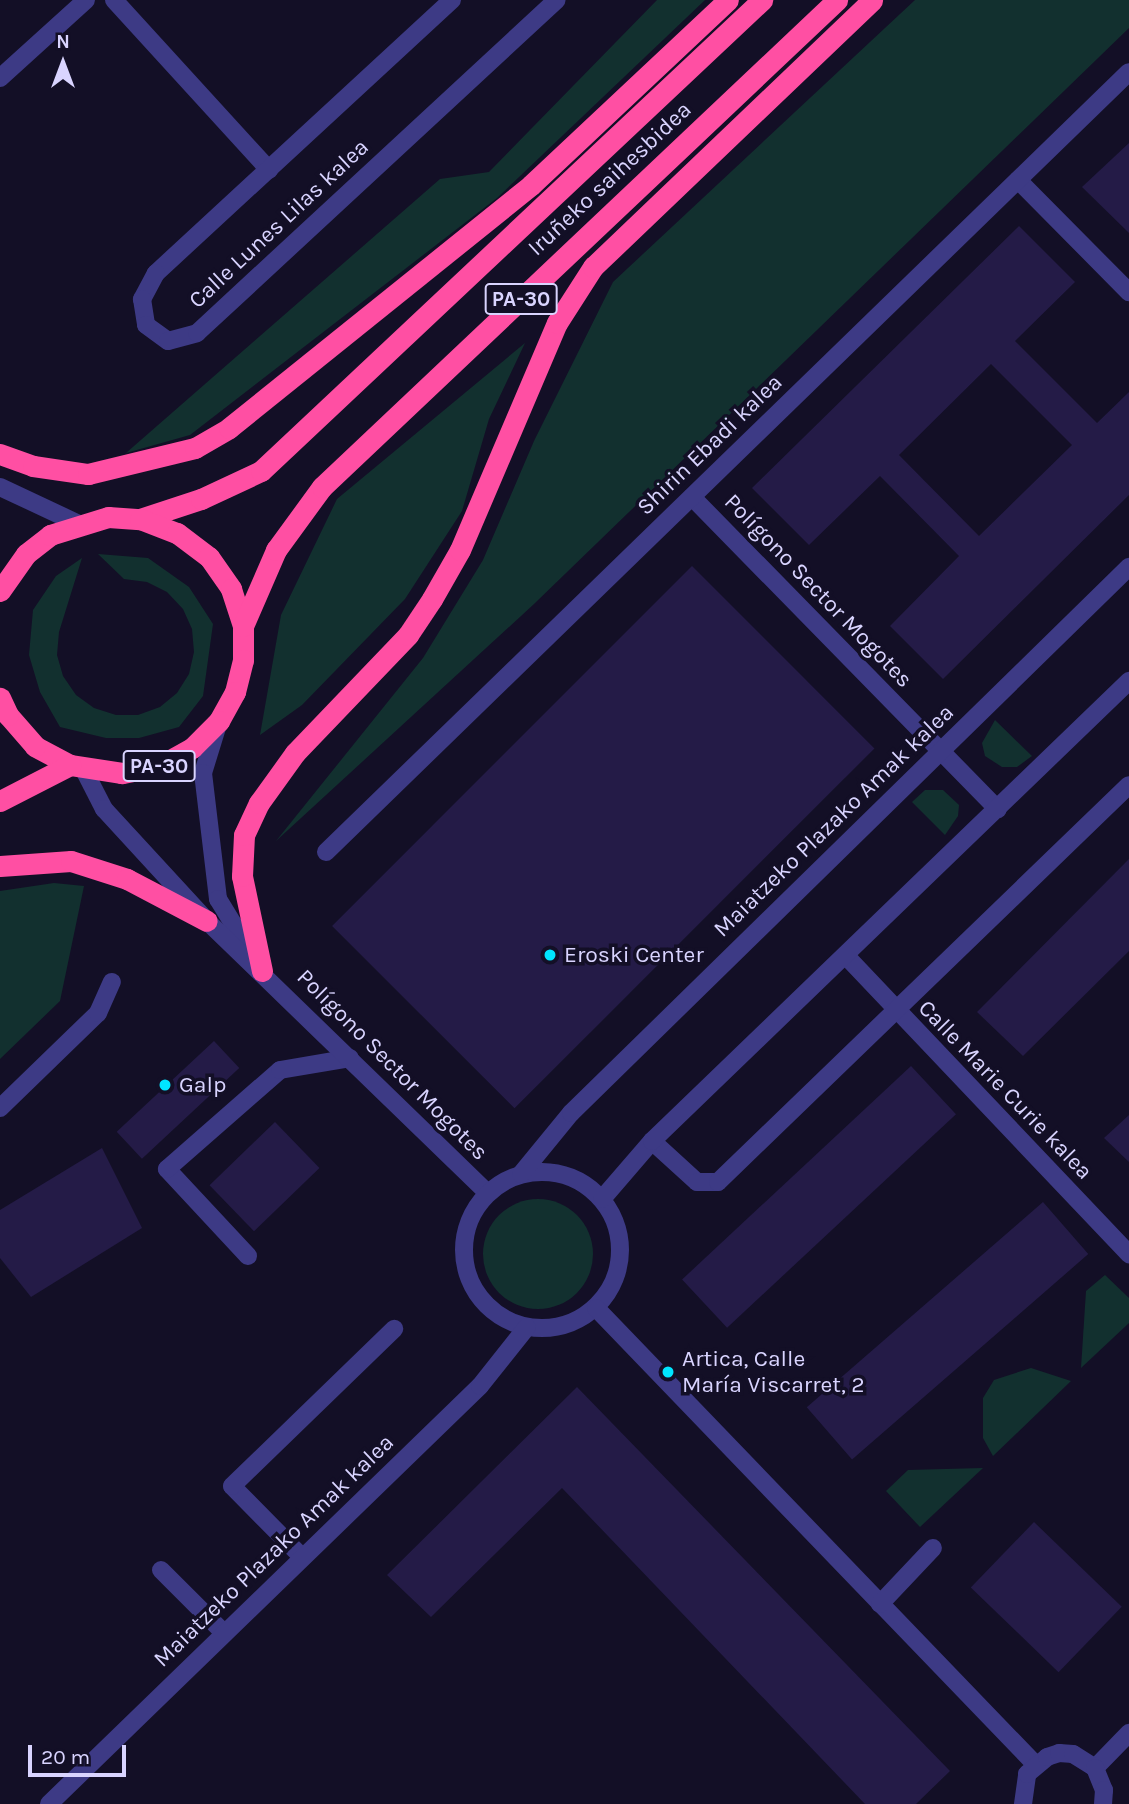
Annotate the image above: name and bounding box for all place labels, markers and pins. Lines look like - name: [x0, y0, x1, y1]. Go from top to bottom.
- place label: Eroski Center: [564, 941, 704, 969]
- marker: Eroski Center: [542, 947, 558, 963]
- place label: Galp: [179, 1071, 226, 1099]
- marker: Galp: [157, 1077, 173, 1093]
- place label: Artica, Calle María Viscarret, 2: [682, 1345, 865, 1399]
- marker: Artica, Calle María Viscarret, 2: [660, 1364, 676, 1380]

